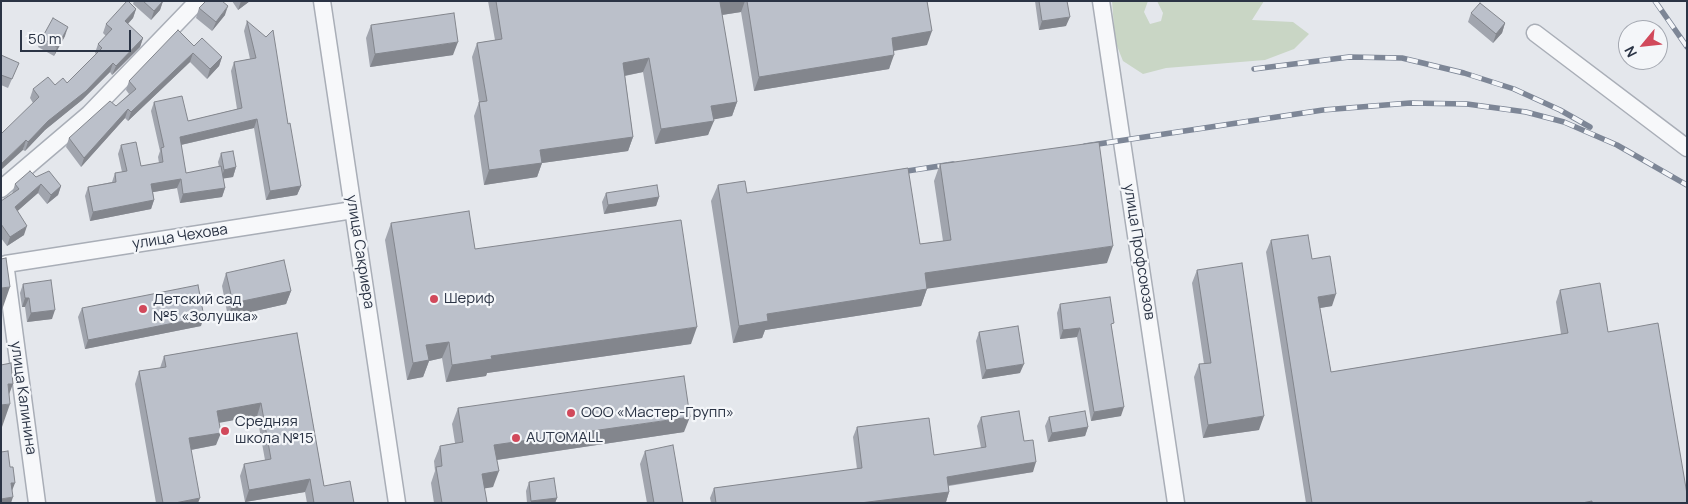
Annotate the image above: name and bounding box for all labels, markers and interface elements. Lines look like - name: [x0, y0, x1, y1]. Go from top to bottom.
- scale bar: [22, 20, 134, 52]
- north arrow: [1618, 20, 1668, 70]
- text: 50 m: [28, 28, 62, 49]
- text: N: [1619, 43, 1641, 61]
- street label: улица Профсоюзов: [1119, 183, 1159, 321]
- street label: улица Сакриера: [342, 194, 378, 310]
- street label: улица Чехова: [131, 221, 229, 253]
- place label: Шериф: [444, 290, 495, 308]
- place label: Детский сад №5 «Золушка»: [153, 291, 259, 326]
- marker: Шериф: [428, 293, 440, 305]
- marker: Детский сад №5 «Золушка»: [137, 303, 149, 315]
- street label: улица Калинина: [6, 340, 40, 456]
- place label: ООО «Мастер-Групп»: [581, 404, 734, 422]
- marker: ООО «Мастер-Групп»: [565, 407, 577, 419]
- place label: Средняя школа №15: [235, 413, 314, 448]
- marker: Средняя школа №15: [219, 425, 231, 437]
- place label: AUTOMALL: [526, 429, 603, 447]
- marker: AUTOMALL: [510, 432, 522, 444]

